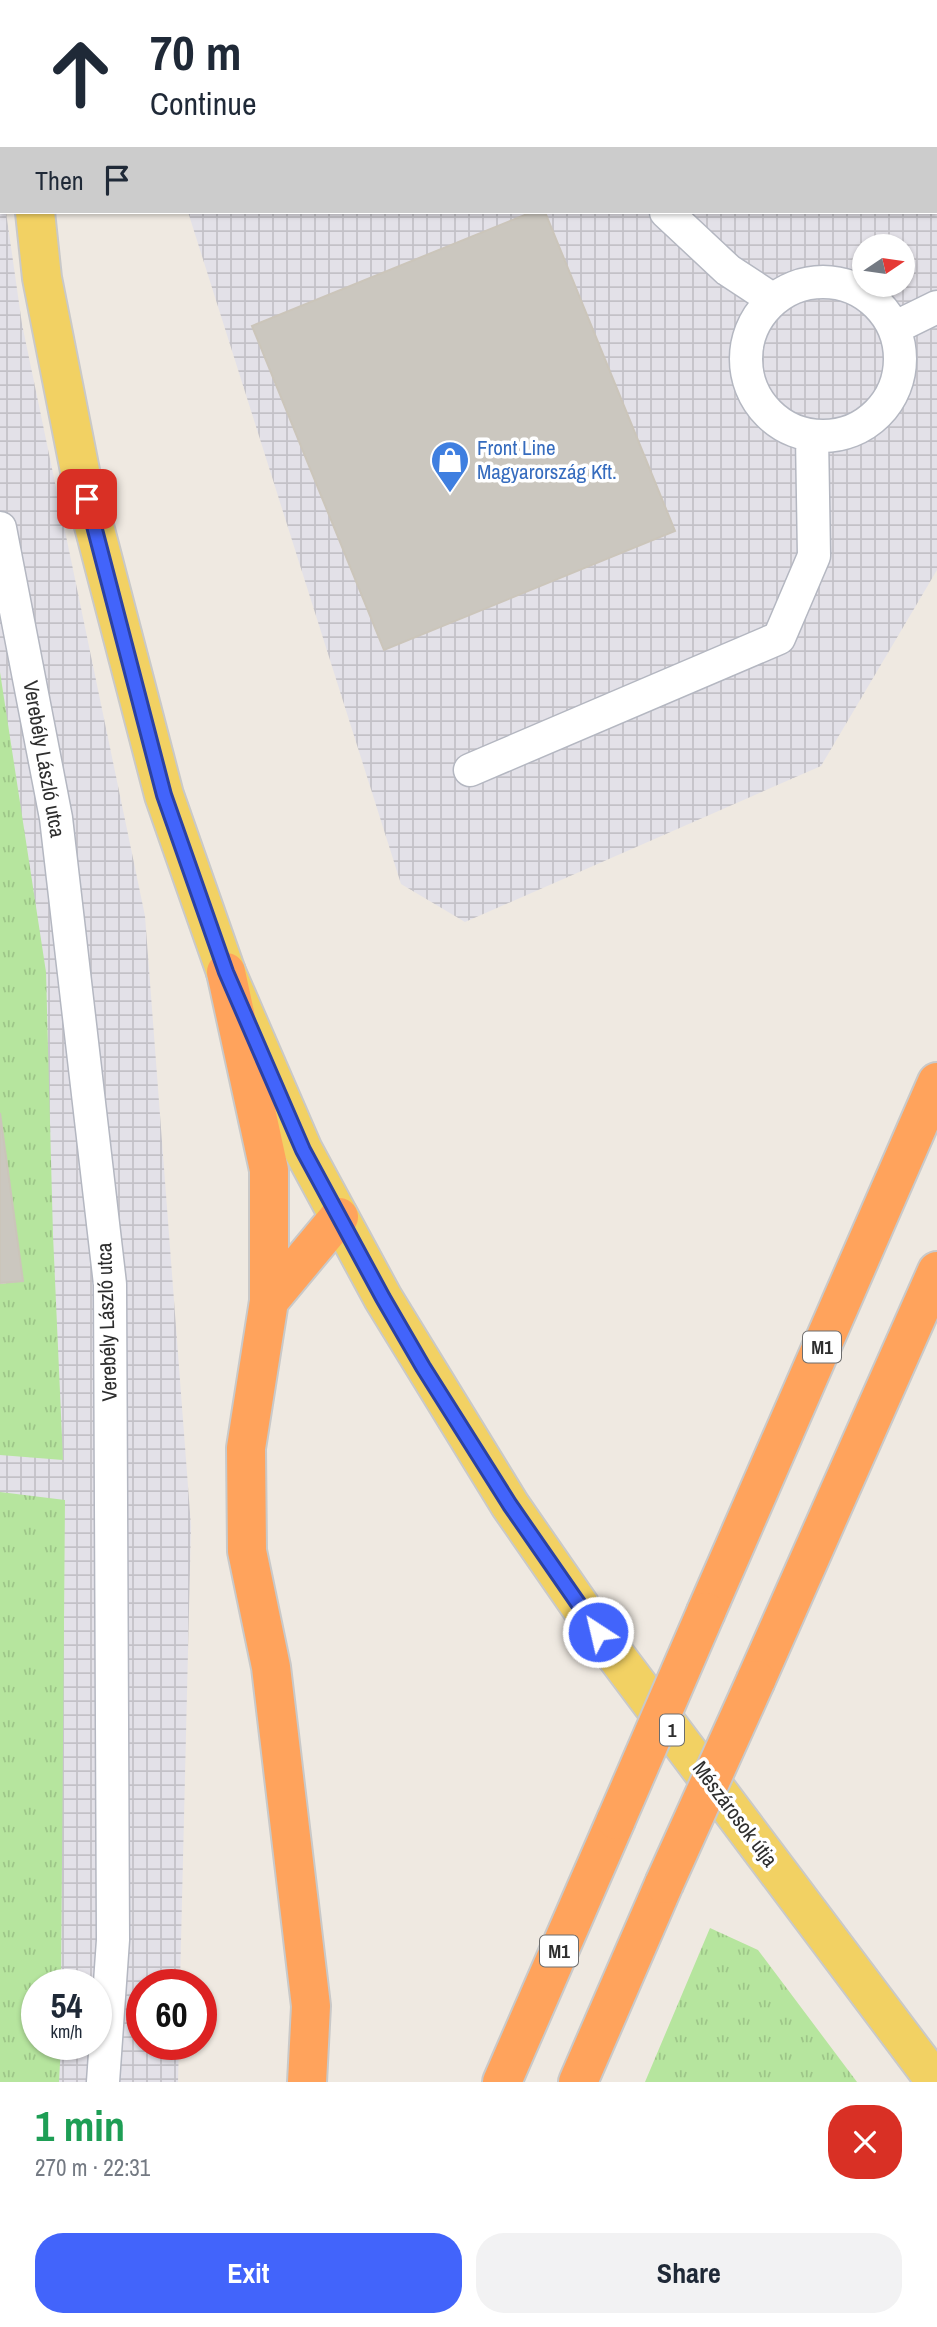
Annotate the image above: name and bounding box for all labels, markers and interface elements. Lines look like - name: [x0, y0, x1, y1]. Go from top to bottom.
- text: 70 m: [150, 19, 242, 85]
- icon: ahead: [35, 28, 126, 119]
- text: Continue: [150, 82, 257, 125]
- icon: arrive: [98, 161, 136, 199]
- text: Then: [35, 163, 84, 198]
- north arrow: [852, 234, 915, 298]
- map controls: [852, 234, 915, 297]
- place label: Front Line Magyarország Kft.: [477, 433, 617, 486]
- shop icon: Front Line Magyarország Kft.: [429, 439, 471, 494]
- pin: [57, 469, 117, 529]
- icon: arrive: [68, 480, 106, 518]
- street label: Verebély László utca: [16, 678, 73, 840]
- street label: Verebély László utca: [89, 1242, 124, 1402]
- road number: M1: [803, 1331, 841, 1362]
- position arrow: [561, 1595, 635, 1669]
- road number: 1: [660, 1714, 684, 1746]
- street label: Mészárosok útja: [686, 1755, 785, 1873]
- road number: M1: [540, 1936, 578, 1966]
- speed limit sign: 60: [126, 1969, 217, 2060]
- text: 54: [51, 1982, 82, 2029]
- text: km/h: [51, 2019, 83, 2044]
- text: 1 min: [35, 2098, 125, 2154]
- button: close: [828, 2105, 902, 2179]
- text: 270 m · 22:31: [35, 2152, 150, 2183]
- button: Exit: [35, 2233, 462, 2313]
- button: Share: [476, 2233, 902, 2313]

